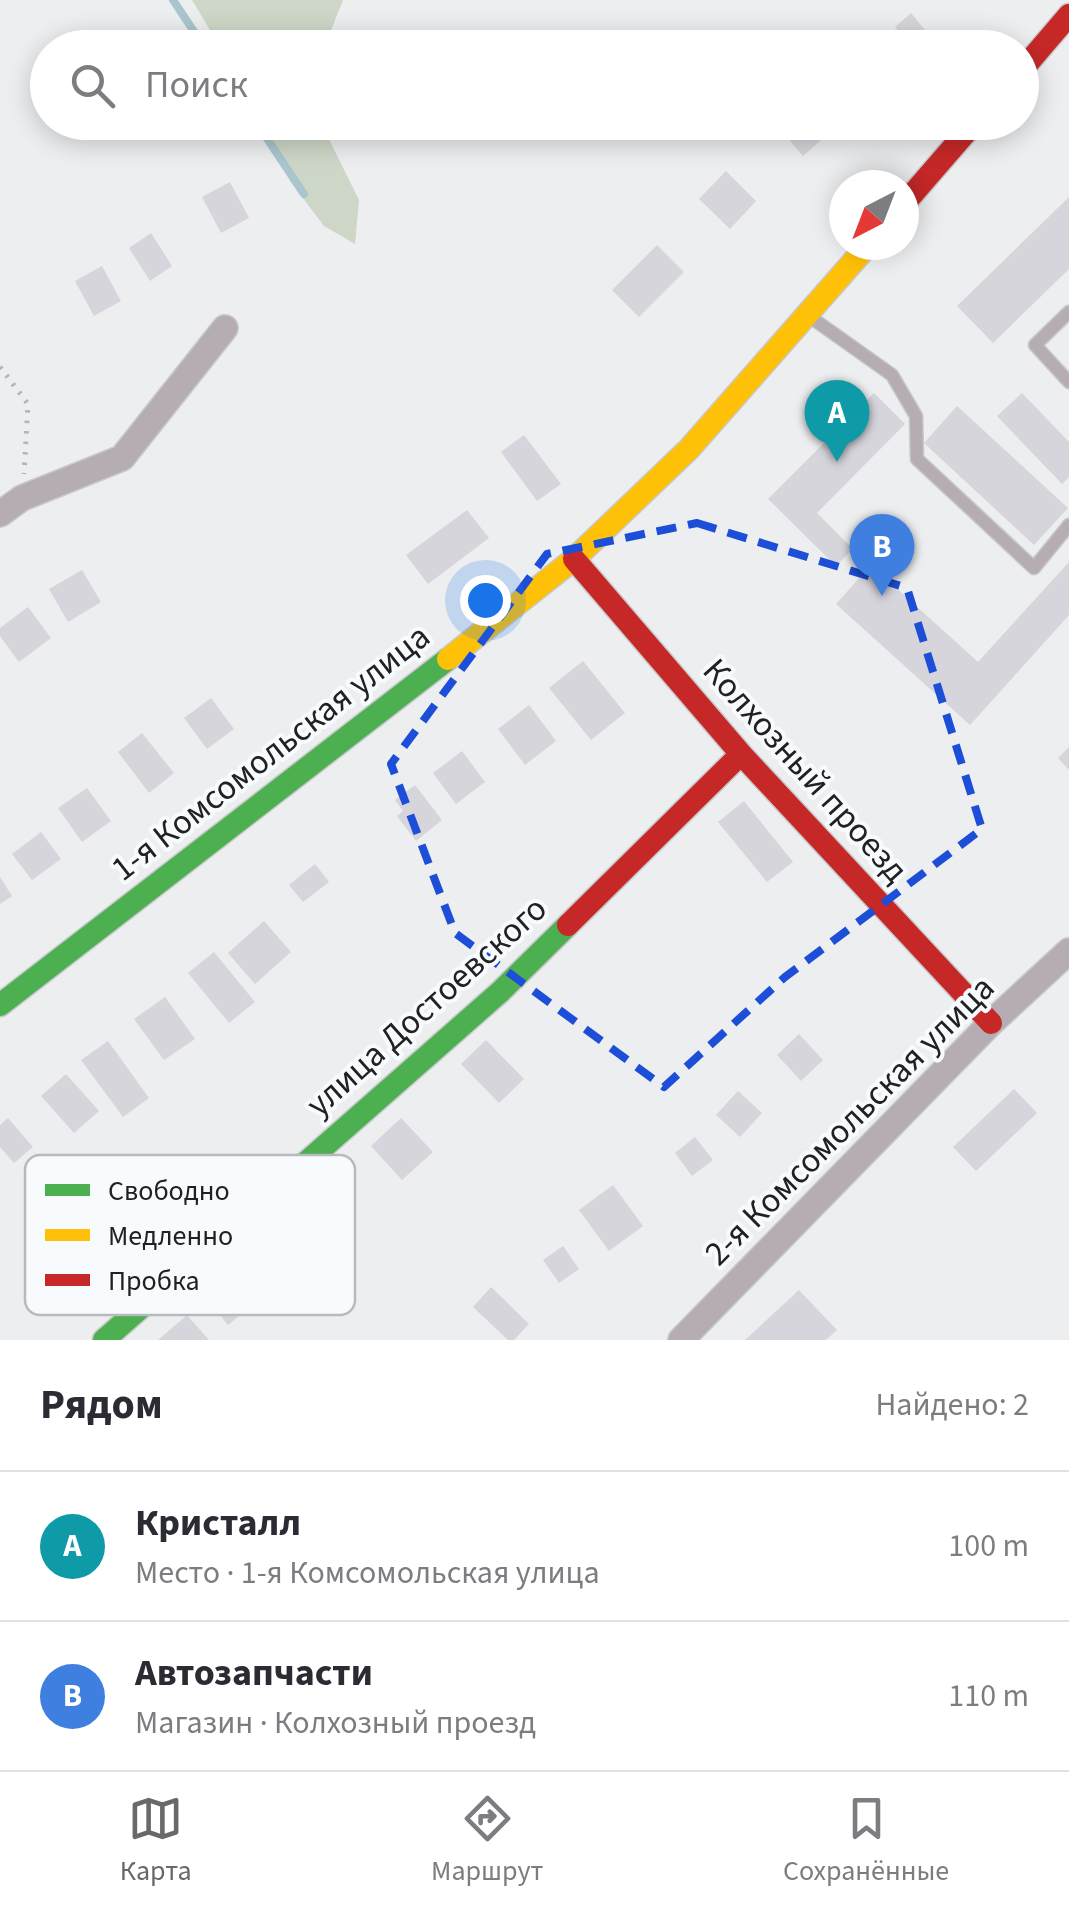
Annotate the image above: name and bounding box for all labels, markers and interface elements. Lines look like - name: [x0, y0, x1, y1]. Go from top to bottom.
- search box: [30, 30, 1039, 140]
- icon: search: [65, 58, 120, 113]
- text: Поиск: [145, 58, 248, 112]
- north arrow: [829, 170, 919, 260]
- pin: A: [804, 380, 870, 462]
- pin: B: [850, 514, 914, 596]
- your location: [460, 575, 511, 626]
- street label: 1-я Комсомольская улица: [101, 612, 441, 893]
- street label: Колхозный проезд: [691, 647, 920, 894]
- street label: улица Достоевского: [295, 885, 558, 1129]
- street label: 2-я Комсомольская улица: [693, 964, 1006, 1277]
- legend: [25, 1155, 355, 1315]
- text: Свободно: [108, 1171, 230, 1211]
- text: Медленно: [108, 1216, 233, 1256]
- text: Пробка: [108, 1261, 200, 1301]
- text: Рядом: [40, 1375, 163, 1435]
- text: Найдено: 2: [875, 1382, 1029, 1428]
- text: Кристалл: [135, 1496, 301, 1550]
- text: A: [63, 1523, 82, 1569]
- text: 100 m: [948, 1523, 1029, 1569]
- text: Место · 1-я Комсомольская улица: [135, 1550, 600, 1596]
- text: Автозапчасти: [135, 1646, 373, 1700]
- text: B: [63, 1673, 82, 1719]
- text: 110 m: [948, 1673, 1029, 1719]
- text: Магазин · Колхозный проезд: [135, 1700, 536, 1746]
- tab: Карта: [120, 1791, 192, 1891]
- tab: Маршрут: [431, 1791, 543, 1891]
- tab: Сохранённые: [783, 1791, 949, 1891]

